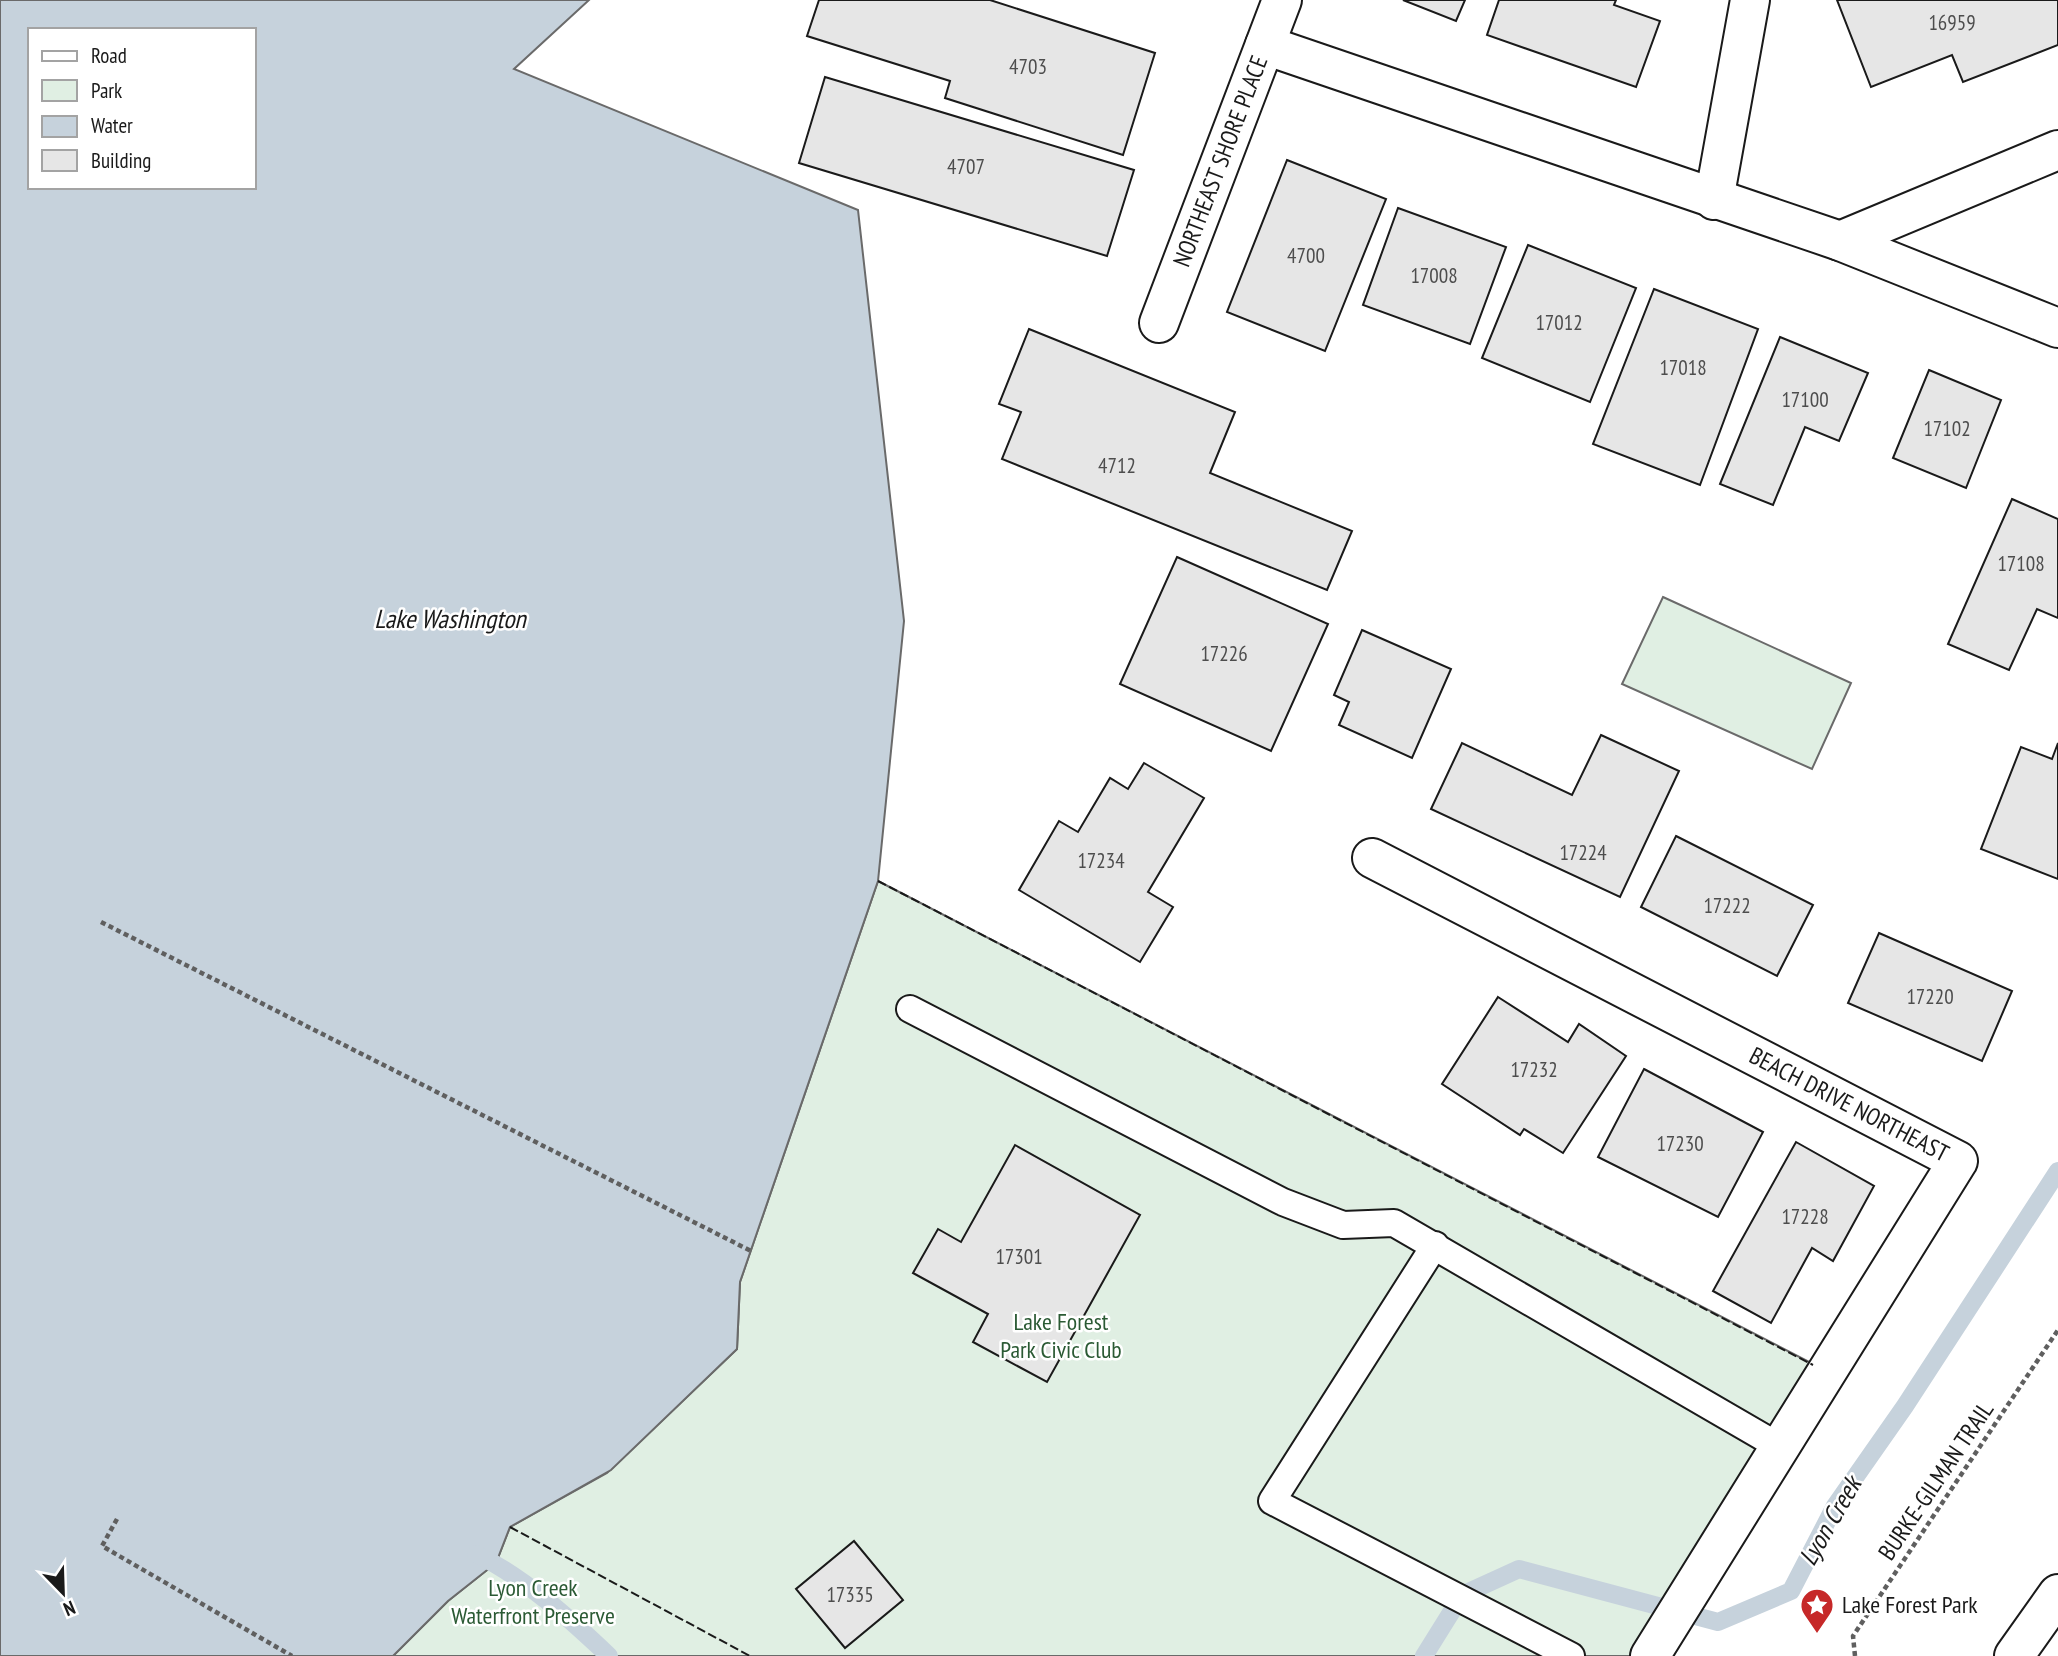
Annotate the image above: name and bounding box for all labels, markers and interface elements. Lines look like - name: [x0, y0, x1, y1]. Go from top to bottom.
- house number: 16959: [1928, 9, 1976, 36]
- legend: [28, 28, 256, 189]
- text: Road: [91, 42, 127, 69]
- street label: NORTHEAST SHORE PLACE: [1166, 51, 1274, 271]
- house number: 4703: [1009, 53, 1047, 80]
- text: Park: [91, 77, 122, 104]
- text: Water: [91, 112, 133, 139]
- text: Building: [91, 147, 151, 174]
- house number: 4707: [947, 153, 985, 180]
- house number: 4700: [1287, 242, 1325, 269]
- house number: 17008: [1410, 262, 1458, 289]
- house number: 17012: [1535, 309, 1583, 336]
- house number: 17018: [1659, 354, 1707, 381]
- house number: 17100: [1781, 386, 1829, 413]
- house number: 17102: [1923, 415, 1971, 442]
- house number: 4712: [1098, 452, 1136, 479]
- house number: 17108: [1997, 550, 2045, 577]
- water label: Lake Washington: [374, 602, 527, 635]
- house number: 17226: [1200, 640, 1248, 667]
- house number: 17224: [1559, 839, 1607, 866]
- house number: 17234: [1077, 847, 1125, 874]
- house number: 17222: [1703, 892, 1751, 919]
- house number: 17220: [1906, 983, 1954, 1010]
- street label: BEACH DRIVE NORTHEAST: [1744, 1040, 1955, 1169]
- house number: 17232: [1510, 1056, 1558, 1083]
- house number: 17230: [1656, 1130, 1704, 1157]
- house number: 17228: [1781, 1203, 1829, 1230]
- house number: 17301: [995, 1243, 1043, 1270]
- park label: Lake Forest Park Civic Club: [1000, 1306, 1122, 1365]
- street label: BURKE-GILMAN TRAIL: [1871, 1396, 2000, 1566]
- water label: Lyon Creek: [1791, 1468, 1870, 1571]
- north arrow: [28, 1558, 98, 1628]
- park label: Lyon Creek Waterfront Preserve: [451, 1572, 615, 1631]
- house number: 17335: [826, 1581, 874, 1608]
- place icon: Lake Forest Park: [1798, 1586, 1836, 1635]
- place label: Lake Forest Park: [1842, 1589, 1978, 1620]
- text: N: [60, 1596, 79, 1622]

